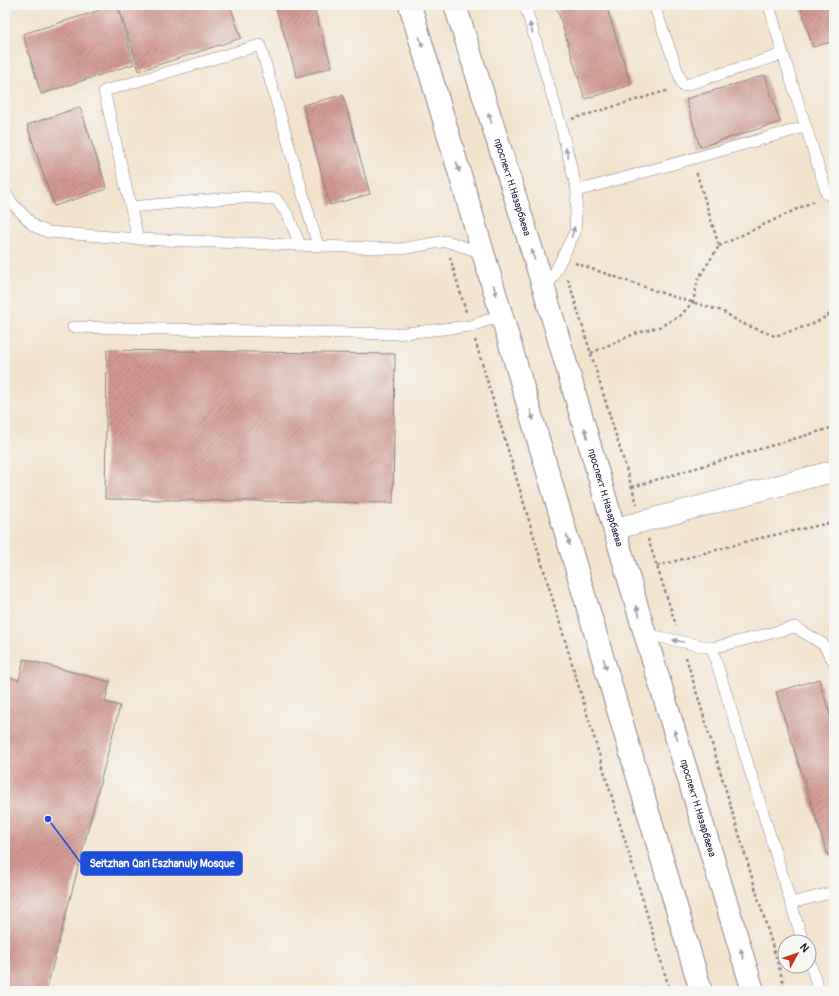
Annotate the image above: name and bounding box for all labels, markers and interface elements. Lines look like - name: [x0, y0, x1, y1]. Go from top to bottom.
- one-way arrow: [528, 22, 534, 34]
- one-way arrow: [418, 37, 424, 49]
- one-way arrow: [487, 111, 493, 123]
- street label: проспект Н.Назарбаева: [491, 137, 533, 238]
- one-way arrow: [564, 147, 570, 159]
- one-way arrow: [455, 161, 461, 173]
- one-way arrow: [571, 226, 577, 238]
- one-way arrow: [530, 249, 536, 261]
- one-way arrow: [492, 285, 498, 297]
- one-way arrow: [529, 409, 535, 421]
- one-way arrow: [583, 426, 589, 438]
- street label: проспект Н.Назарбаева: [585, 447, 625, 548]
- one-way arrow: [565, 534, 571, 546]
- one-way arrow: [635, 605, 641, 617]
- one-way arrow: [672, 638, 685, 644]
- one-way arrow: [602, 659, 608, 671]
- one-way arrow: [673, 729, 679, 741]
- street label: проспект Н.Назарбаева: [677, 758, 718, 859]
- callout: Seitzhan Qari Eszhanuly Mosque: [81, 852, 242, 875]
- text: Seitzhan Qari Eszhanuly Mosque: [89, 857, 235, 870]
- north arrow: [777, 934, 817, 974]
- text: N: [797, 941, 812, 955]
- one-way arrow: [739, 947, 745, 959]

